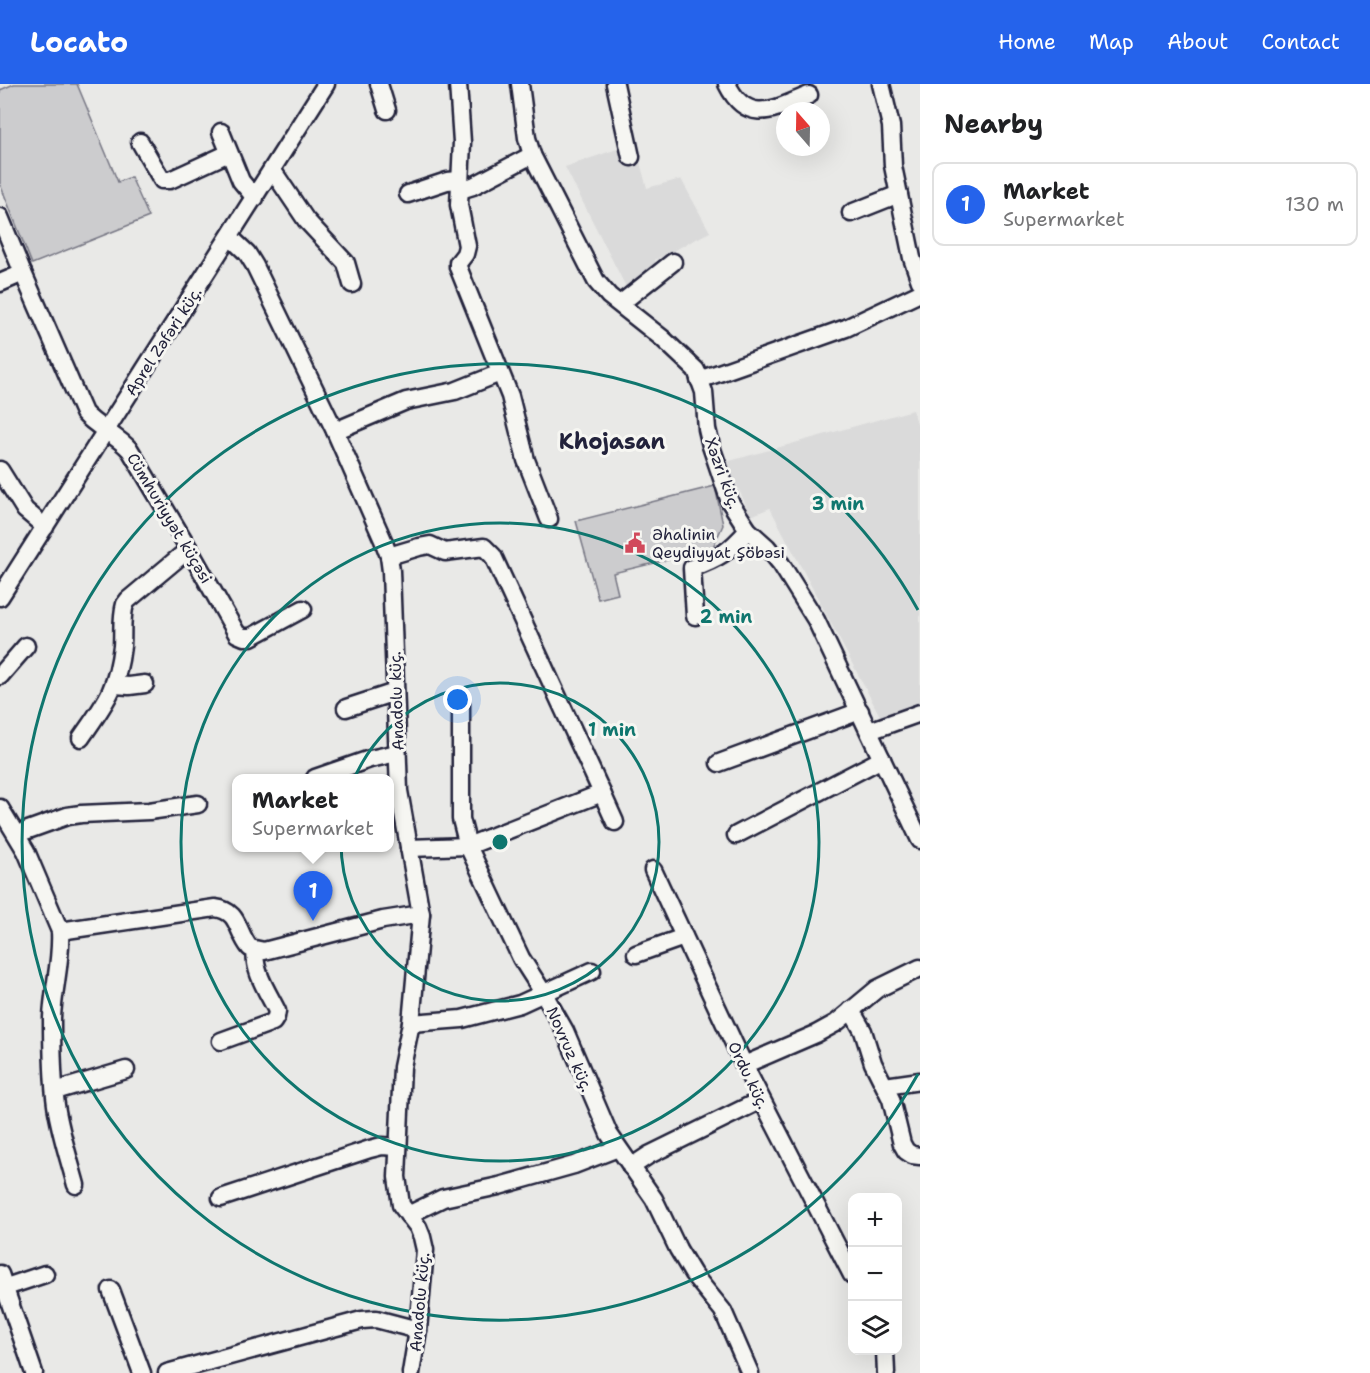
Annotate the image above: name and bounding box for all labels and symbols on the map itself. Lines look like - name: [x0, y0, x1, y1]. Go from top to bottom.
- north arrow: [776, 102, 830, 156]
- street label: Aprel Zəfəri küç.: [120, 283, 206, 400]
- district label: Khojasan: [559, 427, 666, 456]
- street label: Xəzri küç.: [700, 435, 745, 512]
- street label: Cümhuriyyət küçəsi: [122, 449, 217, 587]
- text: 3 min: [812, 492, 864, 516]
- place label: Əhalinin Qeydiyyat Şöbəsi: [652, 524, 785, 563]
- public building icon: Əhalinin Qeydiyyat Şöbəsi: [623, 531, 647, 555]
- text: 2 min: [700, 605, 752, 629]
- street label: Anadolu küç.: [384, 651, 409, 751]
- your location: [443, 685, 472, 714]
- text: 1 min: [588, 718, 636, 742]
- centre of rings: [490, 832, 510, 852]
- pin: 1: [294, 872, 332, 921]
- street label: Novruz küç.: [541, 1003, 598, 1095]
- street label: Ordu küç.: [723, 1038, 774, 1112]
- street label: Anadolu küç.: [405, 1252, 434, 1353]

